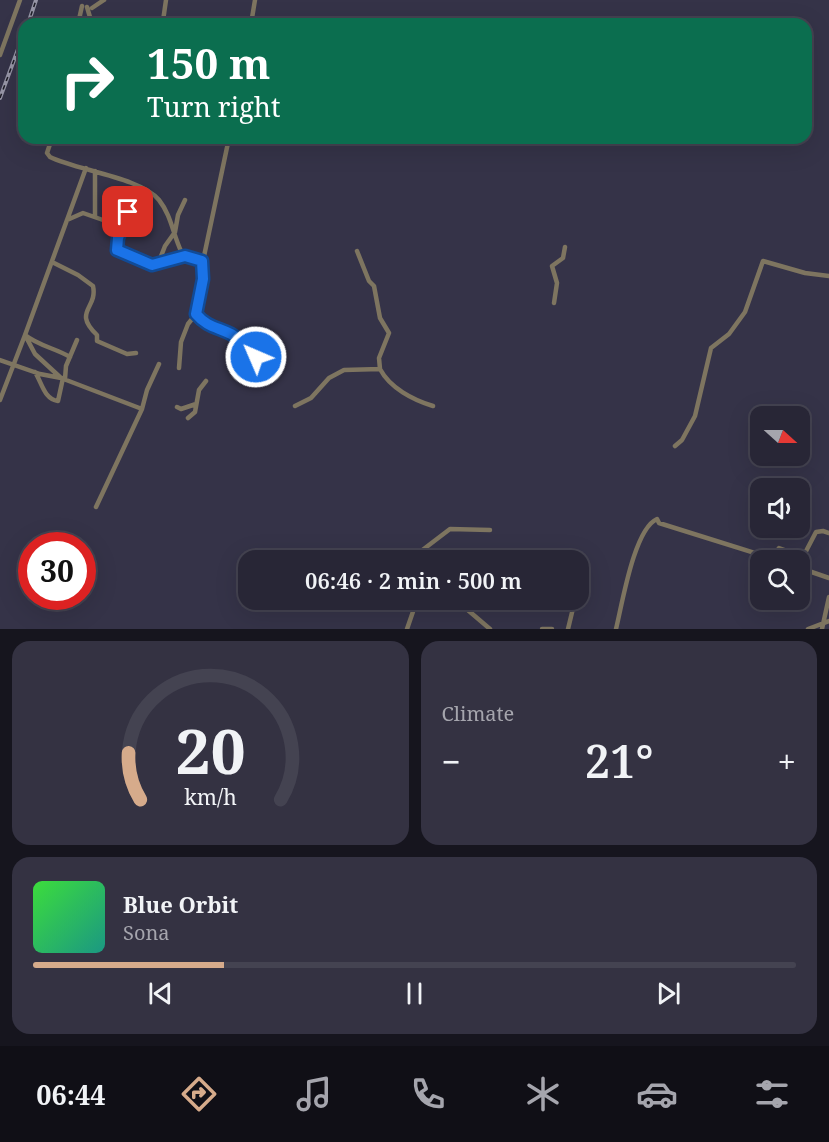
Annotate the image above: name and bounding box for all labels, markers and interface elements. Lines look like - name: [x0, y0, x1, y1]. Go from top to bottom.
- text: 150 m: [147, 34, 271, 91]
- icon: right: [48, 42, 126, 120]
- text: Turn right: [147, 88, 280, 125]
- pin: [102, 186, 153, 237]
- icon: arrive: [111, 195, 144, 228]
- position arrow: [224, 325, 288, 389]
- north arrow: [750, 406, 810, 466]
- map controls: [750, 406, 810, 610]
- button: sound: [750, 478, 810, 538]
- speed limit sign: 30: [18, 532, 96, 610]
- button: search: [750, 550, 810, 610]
- text: 06:46 · 2 min · 500 m: [305, 565, 522, 595]
- text: Climate: [442, 700, 514, 727]
- text: 20: [175, 707, 246, 792]
- text: 21°: [585, 730, 653, 791]
- text: −: [442, 739, 461, 784]
- text: +: [778, 739, 796, 784]
- text: km/h: [184, 782, 237, 811]
- text: Blue Orbit: [123, 889, 238, 919]
- text: Sona: [123, 919, 170, 946]
- icon: previous: [144, 977, 177, 1010]
- icon: pause: [398, 977, 431, 1010]
- icon: next: [652, 977, 685, 1010]
- icon: directions: [178, 1073, 220, 1115]
- icon: music: [293, 1073, 335, 1115]
- icon: phone: [407, 1073, 449, 1115]
- icon: climate: [522, 1073, 564, 1115]
- icon: car: [636, 1073, 678, 1115]
- icon: filters: [751, 1073, 793, 1115]
- text: 06:44: [36, 1076, 106, 1113]

